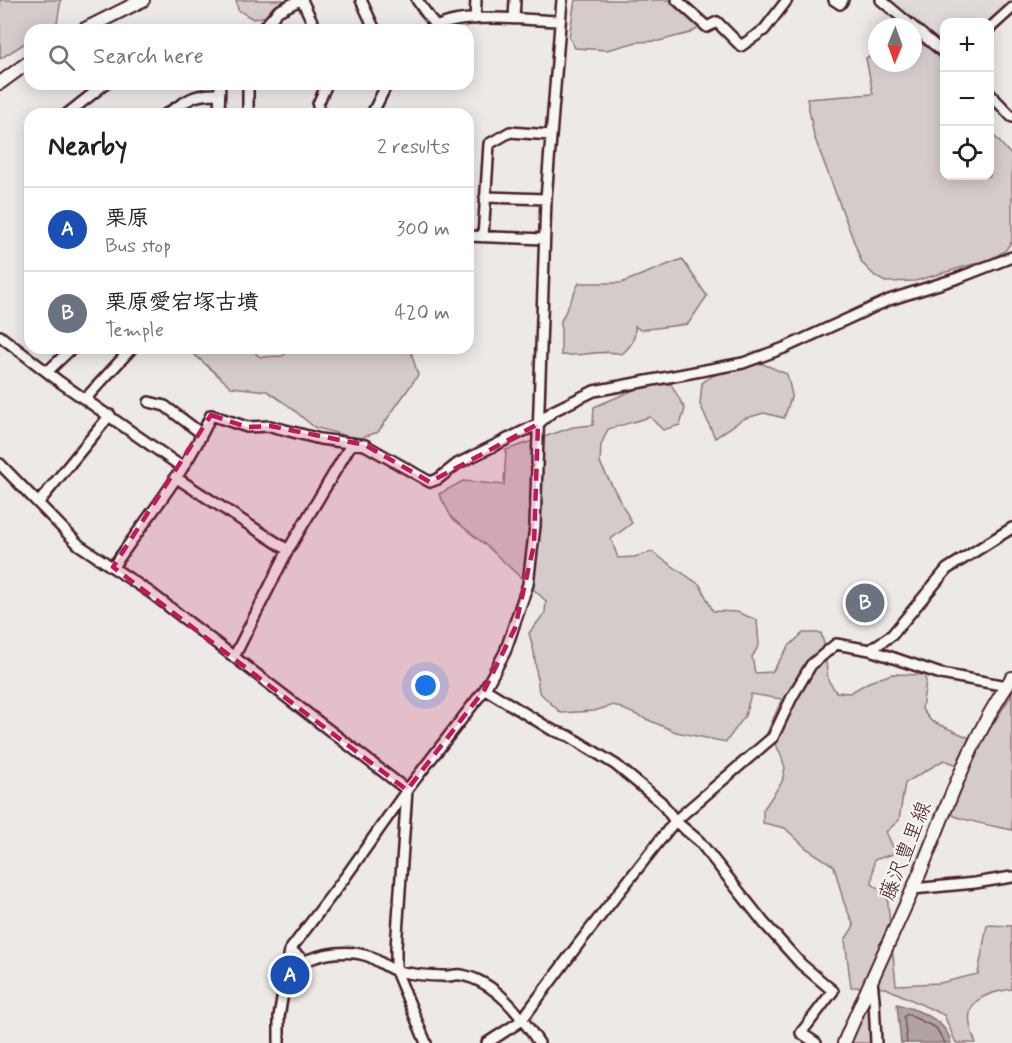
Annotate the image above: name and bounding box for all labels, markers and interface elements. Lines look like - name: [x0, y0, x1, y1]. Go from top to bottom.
- north arrow: [868, 18, 922, 72]
- map controls: [940, 18, 994, 180]
- button: +: [940, 18, 994, 72]
- search box: [24, 24, 474, 90]
- icon: search: [45, 41, 78, 74]
- text: Search here: [93, 43, 204, 71]
- button: −: [940, 72, 994, 126]
- button: locate: [940, 126, 994, 180]
- text: Nearby: [48, 130, 127, 164]
- text: 2 results: [377, 134, 450, 161]
- text: 栗原: [105, 205, 149, 233]
- text: A: [61, 216, 74, 243]
- text: 300 m: [396, 216, 450, 243]
- text: Bus stop: [105, 233, 171, 260]
- text: 栗原愛宕塚古墳: [105, 289, 259, 317]
- text: B: [61, 300, 74, 327]
- text: 420 m: [394, 300, 450, 327]
- text: Temple: [105, 317, 164, 344]
- pin: B: [846, 580, 884, 626]
- your location: [411, 671, 440, 700]
- street label: 藤沢豊里線: [873, 797, 939, 905]
- pin: A: [270, 952, 310, 998]

